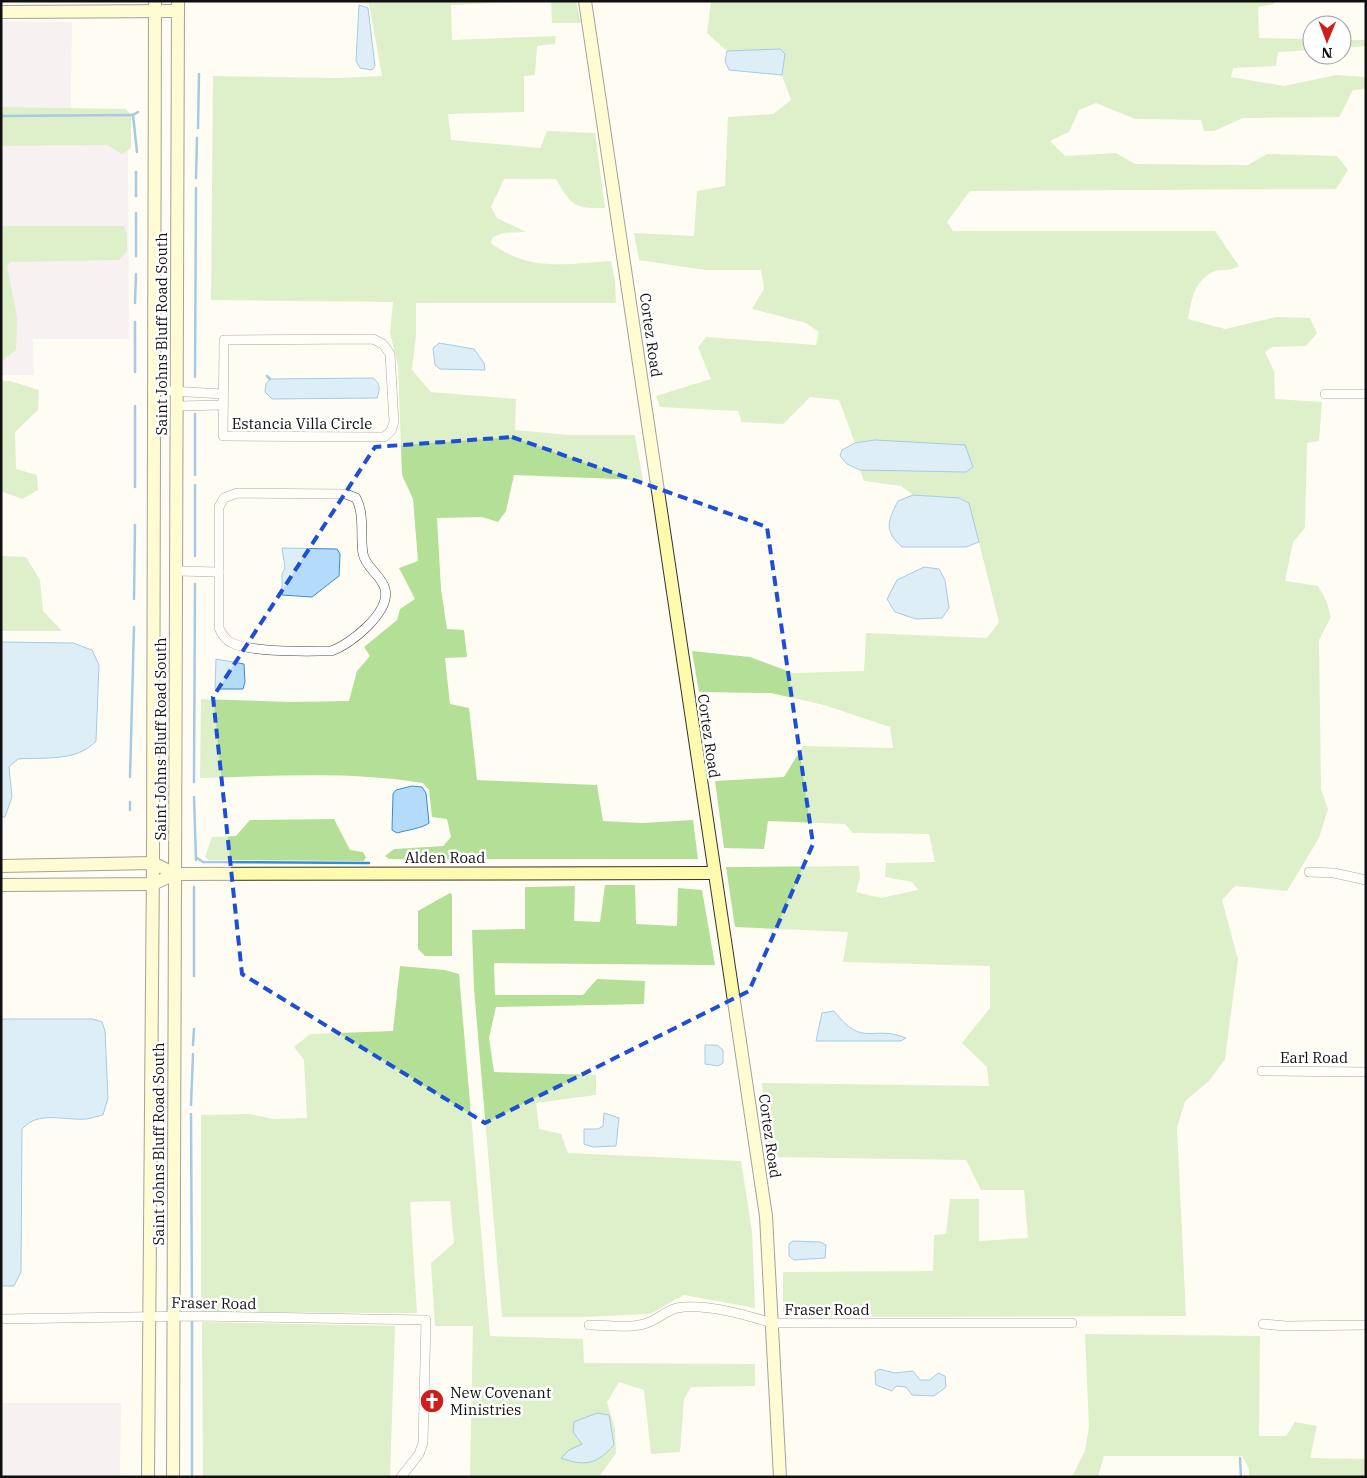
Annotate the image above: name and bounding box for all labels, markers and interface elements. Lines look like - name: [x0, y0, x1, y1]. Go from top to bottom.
- north arrow: [1302, 15, 1352, 65]
- text: N: [1321, 44, 1332, 62]
- street label: Saint Johns Bluff Road South: [152, 232, 171, 436]
- street label: Cortez Road: [636, 292, 666, 378]
- street label: Estancia Villa Circle: [232, 414, 372, 433]
- street label: Saint Johns Bluff Road South: [151, 637, 170, 841]
- street label: Cortez Road: [694, 693, 724, 779]
- street label: Alden Road: [405, 848, 485, 867]
- street label: Saint Johns Bluff Road South: [149, 1042, 168, 1246]
- street label: Earl Road: [1280, 1048, 1348, 1067]
- street label: Cortez Road: [755, 1093, 785, 1179]
- street label: Fraser Road: [171, 1293, 257, 1313]
- street label: Fraser Road: [784, 1300, 870, 1319]
- place label: New Covenant Ministries: [450, 1383, 551, 1419]
- church icon: New Covenant Ministries: [419, 1388, 445, 1414]

